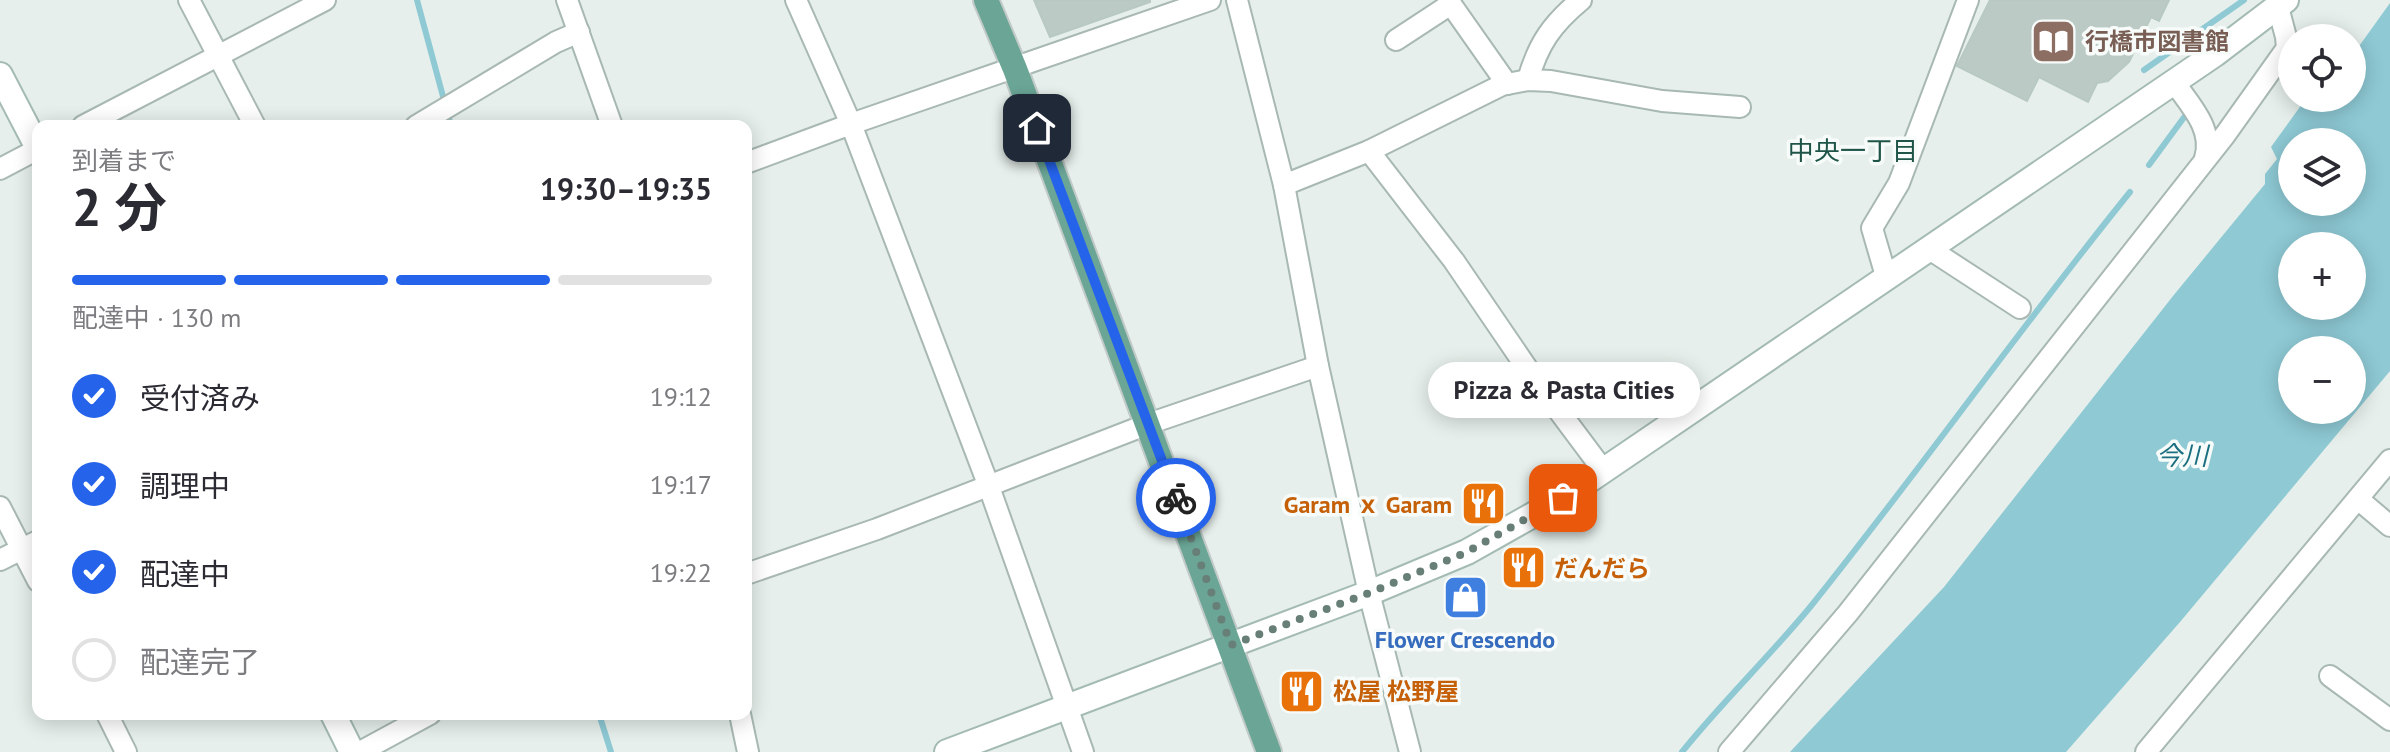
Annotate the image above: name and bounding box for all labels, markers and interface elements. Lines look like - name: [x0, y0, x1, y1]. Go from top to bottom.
- library icon: 行橋市図書館: [2030, 17, 2078, 65]
- map controls: [2278, 24, 2366, 424]
- button: locate: [2278, 24, 2366, 112]
- place label: 行橋市図書館: [2085, 26, 2229, 57]
- pin: [1003, 94, 1071, 162]
- icon: home: [1015, 106, 1059, 150]
- button: layers: [2278, 128, 2366, 216]
- district label: 中央一丁目: [1788, 134, 1918, 167]
- text: 到着まで: [72, 144, 176, 177]
- text: 19:30–19:35: [540, 169, 712, 208]
- text: 2 分: [72, 173, 167, 240]
- button: +: [2278, 232, 2366, 320]
- text: 配達中 · 130 m: [72, 301, 241, 334]
- button: −: [2278, 336, 2366, 424]
- callout: Pizza & Pasta Cities: [1427, 362, 1699, 418]
- text: Pizza & Pasta Cities: [1454, 373, 1674, 406]
- icon: check: [72, 374, 116, 418]
- text: 受付済み: [140, 378, 260, 417]
- text: 19:12: [650, 380, 712, 413]
- water label: 今川: [2156, 439, 2211, 472]
- courier: [1136, 458, 1216, 538]
- icon: check: [72, 462, 116, 506]
- pin: [1529, 464, 1597, 532]
- text: 調理中: [140, 466, 230, 505]
- text: 19:17: [650, 468, 712, 501]
- icon: bike: [1154, 476, 1198, 520]
- icon: bag: [1541, 476, 1585, 520]
- restaurant icon: Garam ｘ Garam: [1459, 480, 1507, 528]
- place label: Garam ｘ Garam: [1284, 489, 1452, 520]
- restaurant icon: だんだら: [1499, 544, 1547, 592]
- icon: check: [72, 550, 116, 594]
- place label: だんだら: [1554, 553, 1650, 584]
- text: 配達中: [140, 554, 230, 593]
- text: 19:22: [650, 556, 712, 589]
- shop icon: Flower Crescendo: [1441, 573, 1489, 621]
- place label: Flower Crescendo: [1375, 624, 1555, 655]
- text: 配達完了: [140, 642, 260, 681]
- restaurant icon: 松屋 松野屋: [1278, 667, 1326, 715]
- place label: 松屋 松野屋: [1333, 676, 1459, 707]

